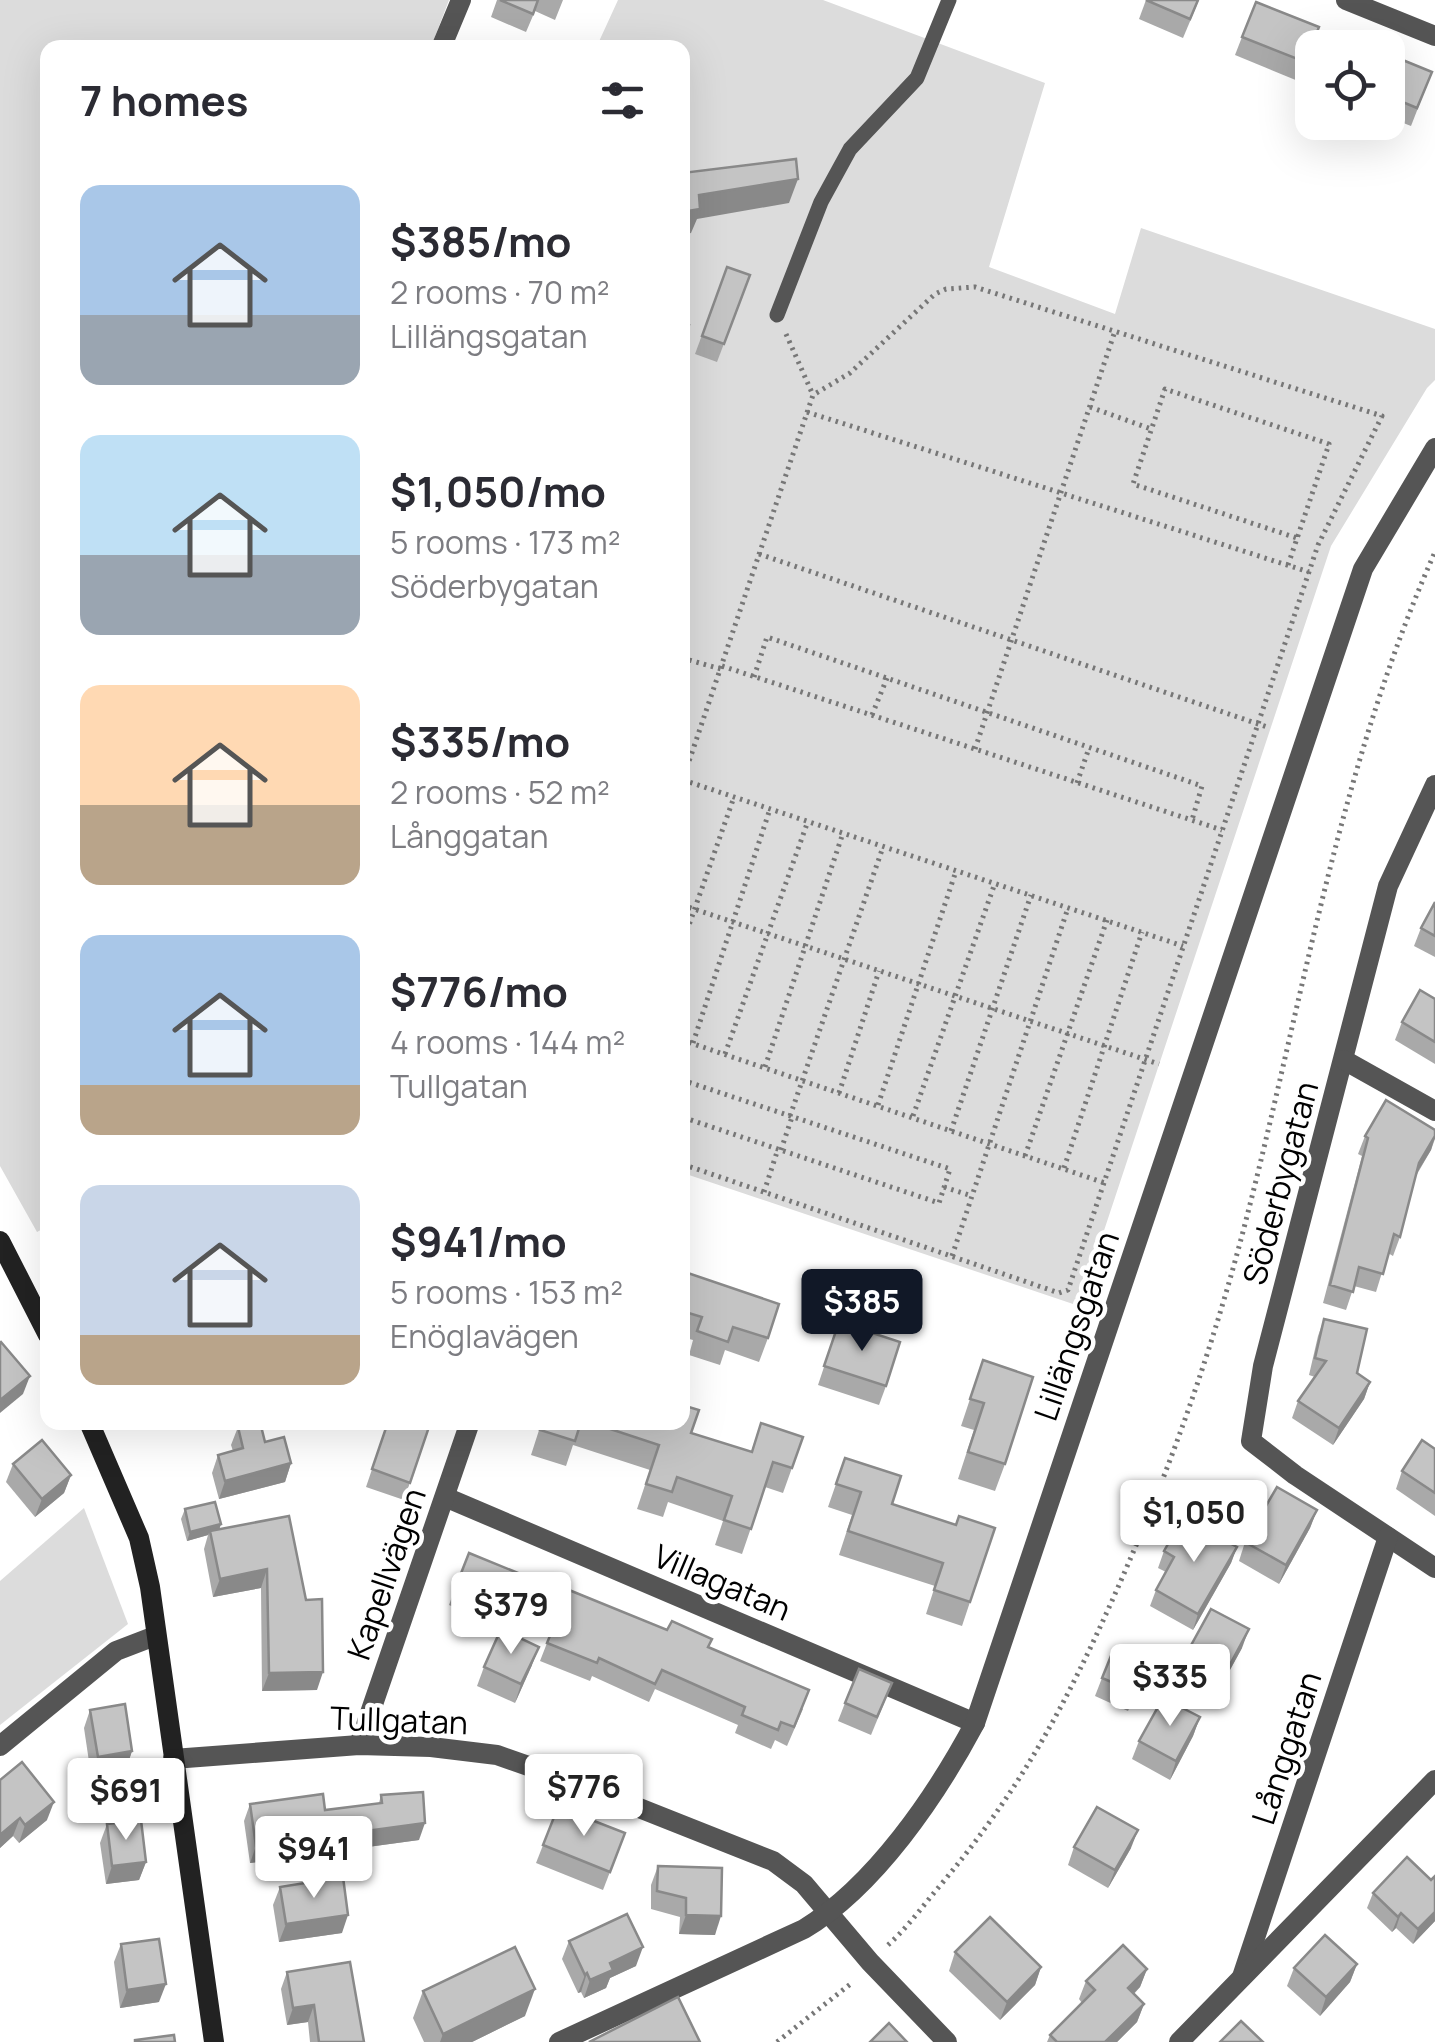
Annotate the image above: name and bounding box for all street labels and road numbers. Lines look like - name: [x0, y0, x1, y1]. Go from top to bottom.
- street label: Söderbygatan: [1232, 1076, 1328, 1289]
- street label: Lillängsgatan: [1023, 1225, 1129, 1426]
- street label: Kapellvägen: [336, 1482, 436, 1665]
- street label: Villagatan: [647, 1533, 798, 1631]
- street label: Långgatan: [1241, 1666, 1331, 1830]
- street label: Tullgatan: [329, 1696, 469, 1744]

